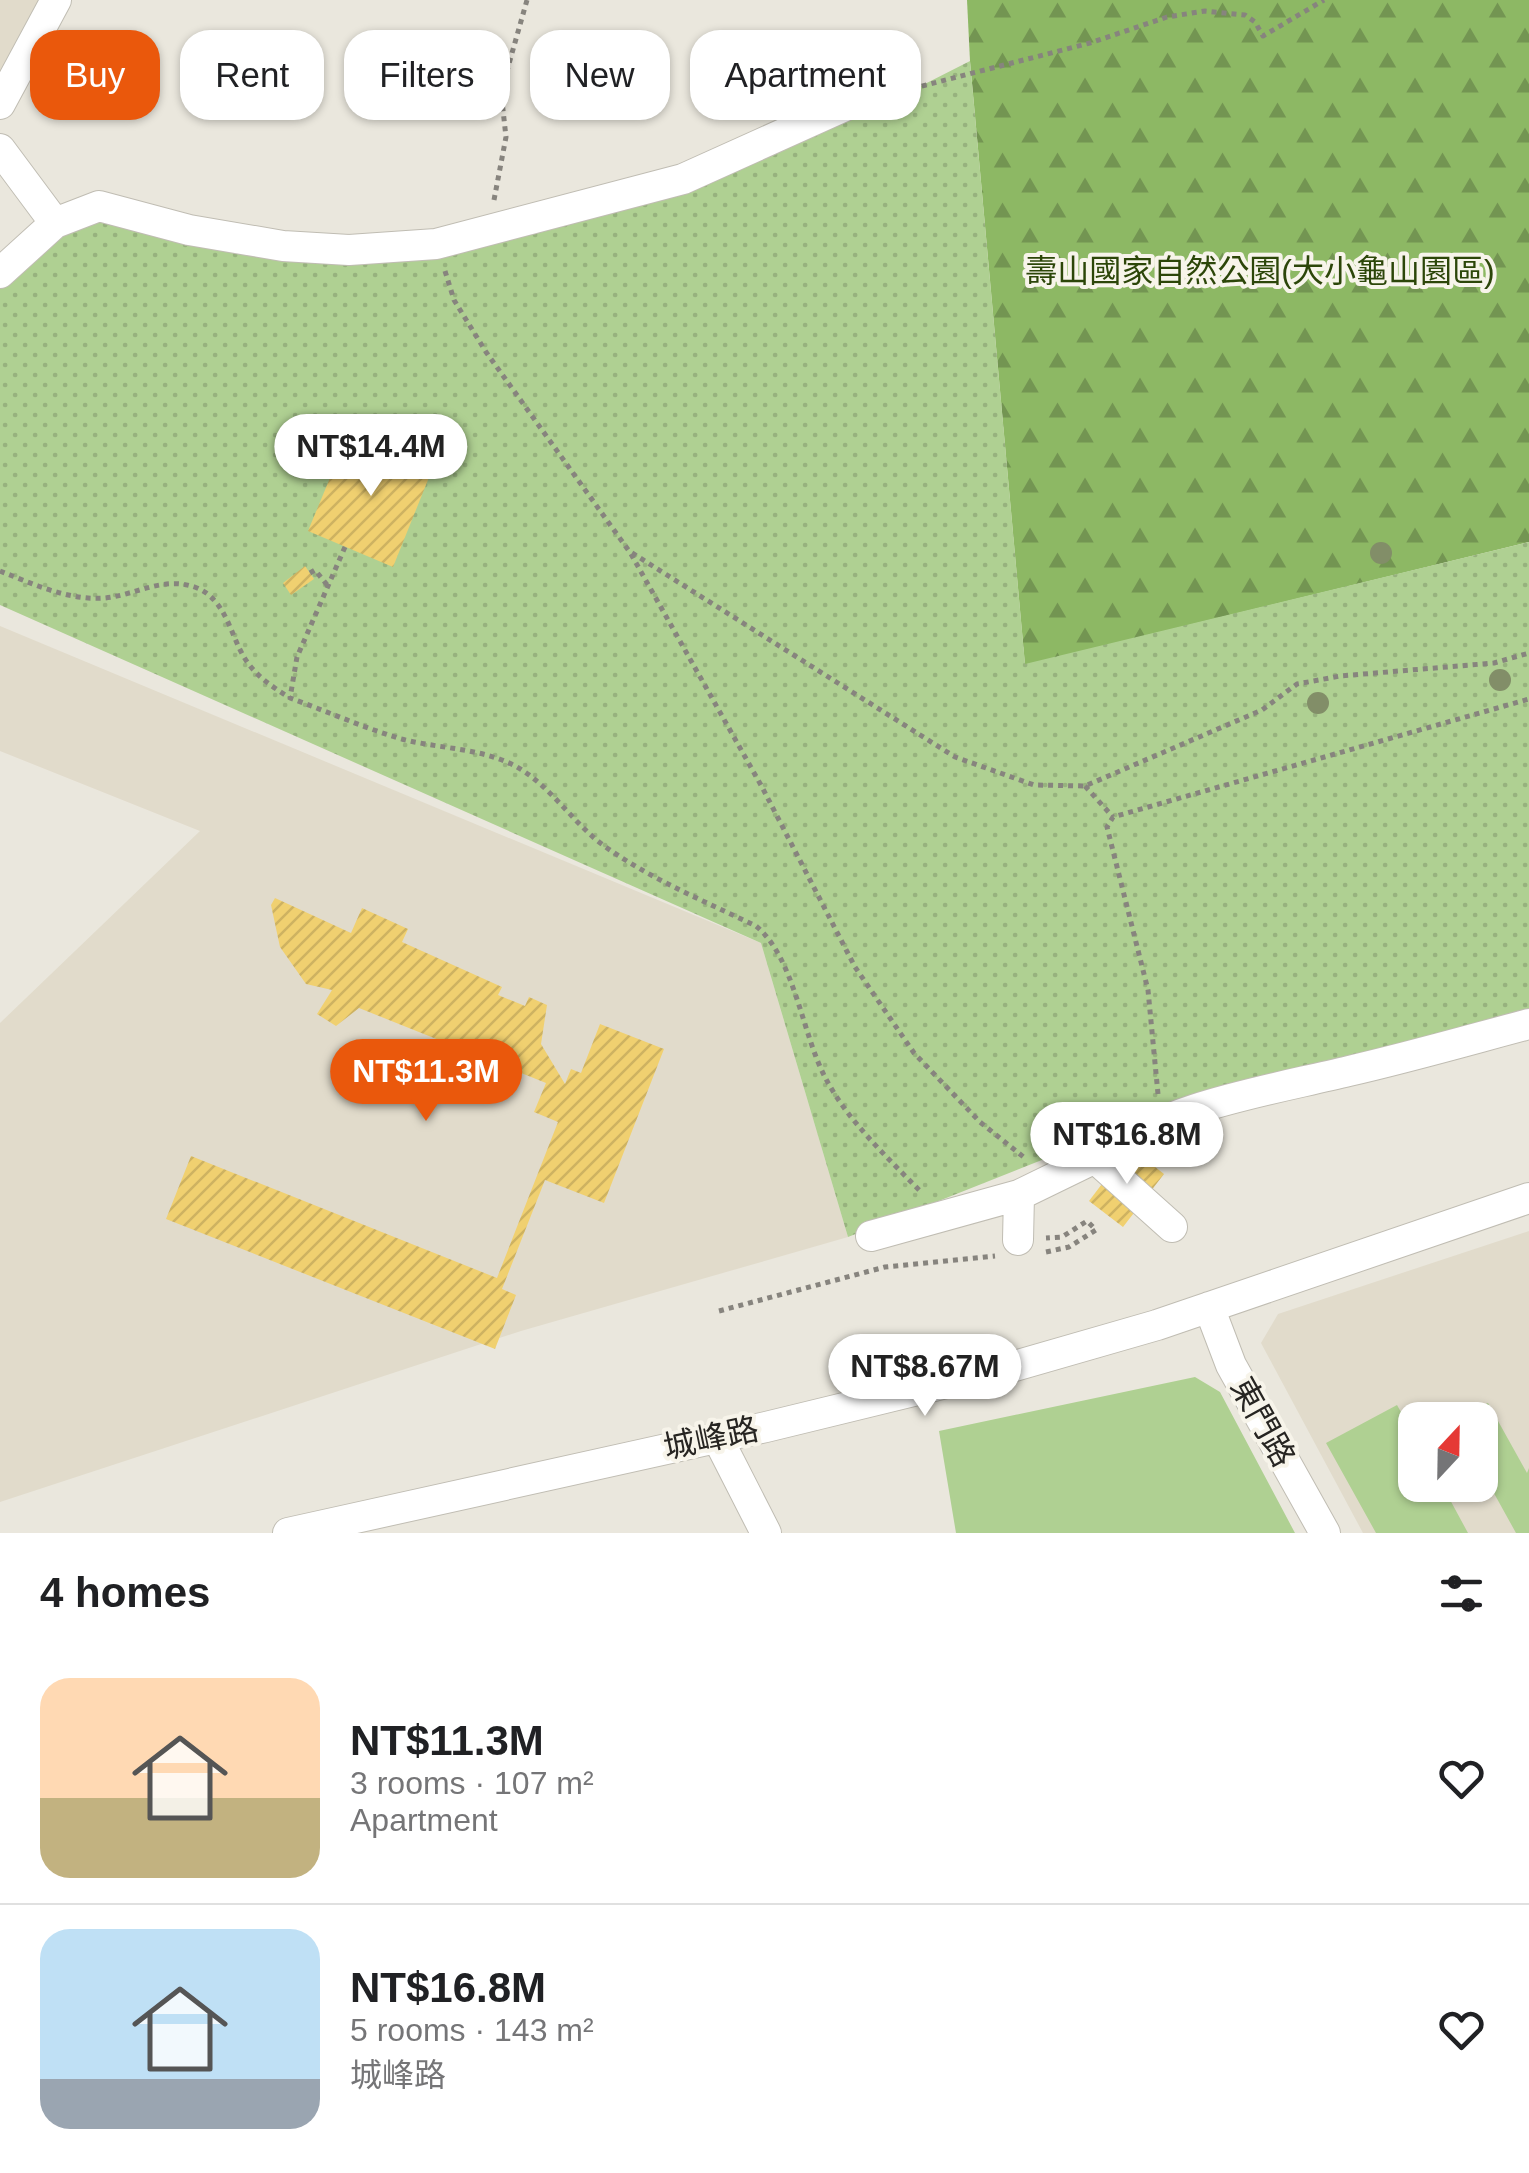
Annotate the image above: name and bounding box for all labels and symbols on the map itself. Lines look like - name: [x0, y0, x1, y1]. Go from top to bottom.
- park label: 壽山國家自然公園(大小龜山園區): [1025, 253, 1495, 289]
- pin: NT$14.4M: [268, 414, 474, 499]
- pin: NT$11.3M: [323, 1039, 529, 1124]
- pin: NT$16.8M: [1024, 1102, 1230, 1187]
- pin: NT$8.67M: [822, 1334, 1028, 1419]
- street label: 東門路: [1224, 1371, 1302, 1473]
- north arrow: [1398, 1402, 1498, 1502]
- street label: 城峰路: [660, 1410, 762, 1466]

